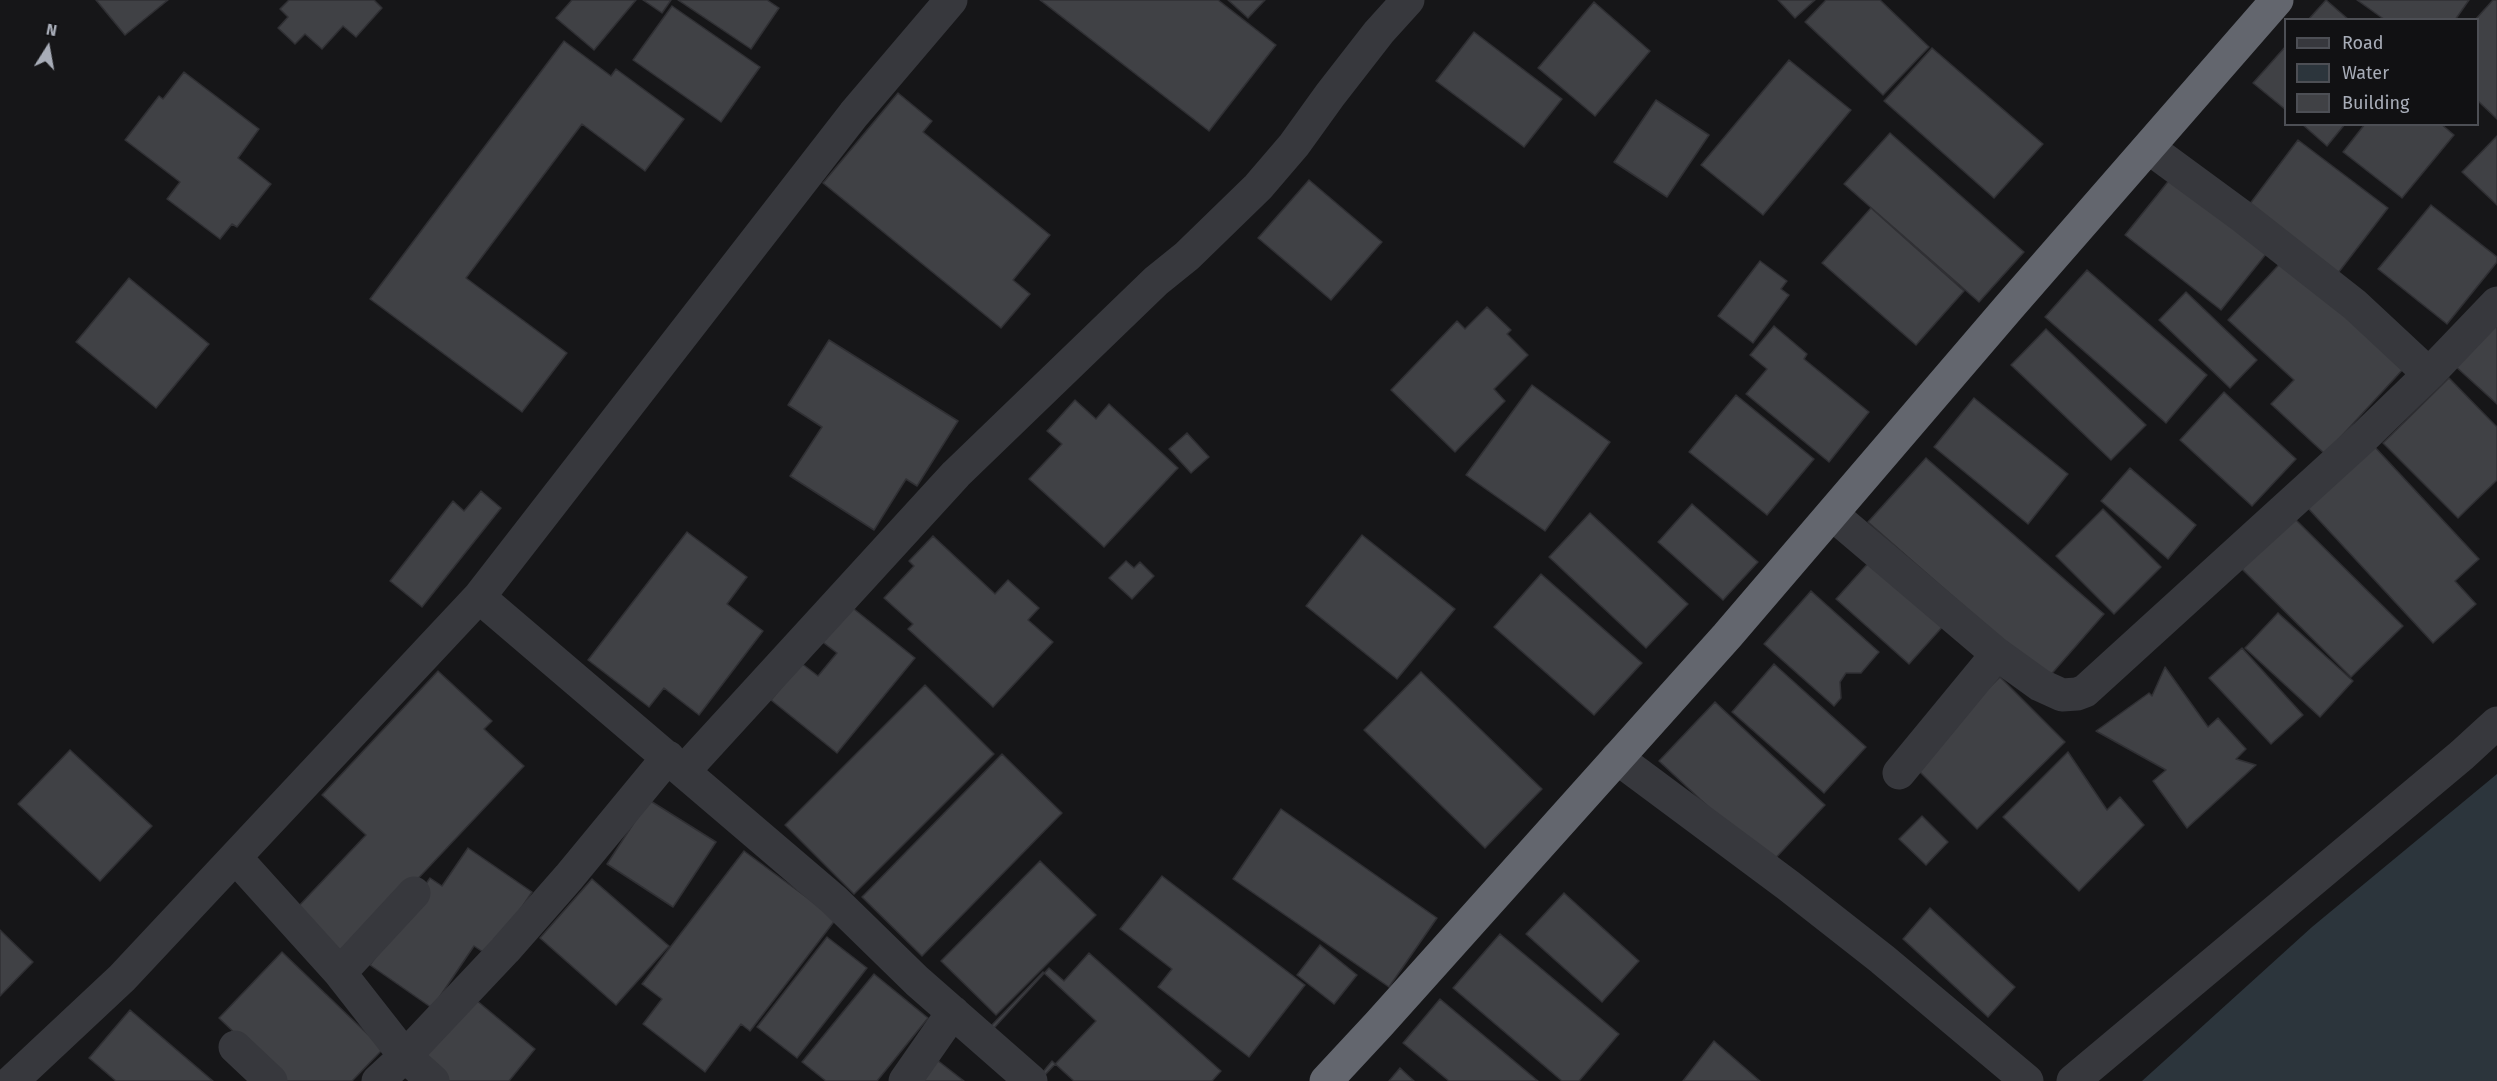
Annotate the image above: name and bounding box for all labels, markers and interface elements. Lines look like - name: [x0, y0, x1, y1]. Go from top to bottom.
- north arrow: [18, 18, 78, 78]
- legend: [2284, 18, 2479, 126]
- text: N: [45, 20, 59, 40]
- text: Road: [2342, 32, 2384, 54]
- text: Water: [2342, 62, 2389, 84]
- text: Building: [2342, 92, 2409, 114]

